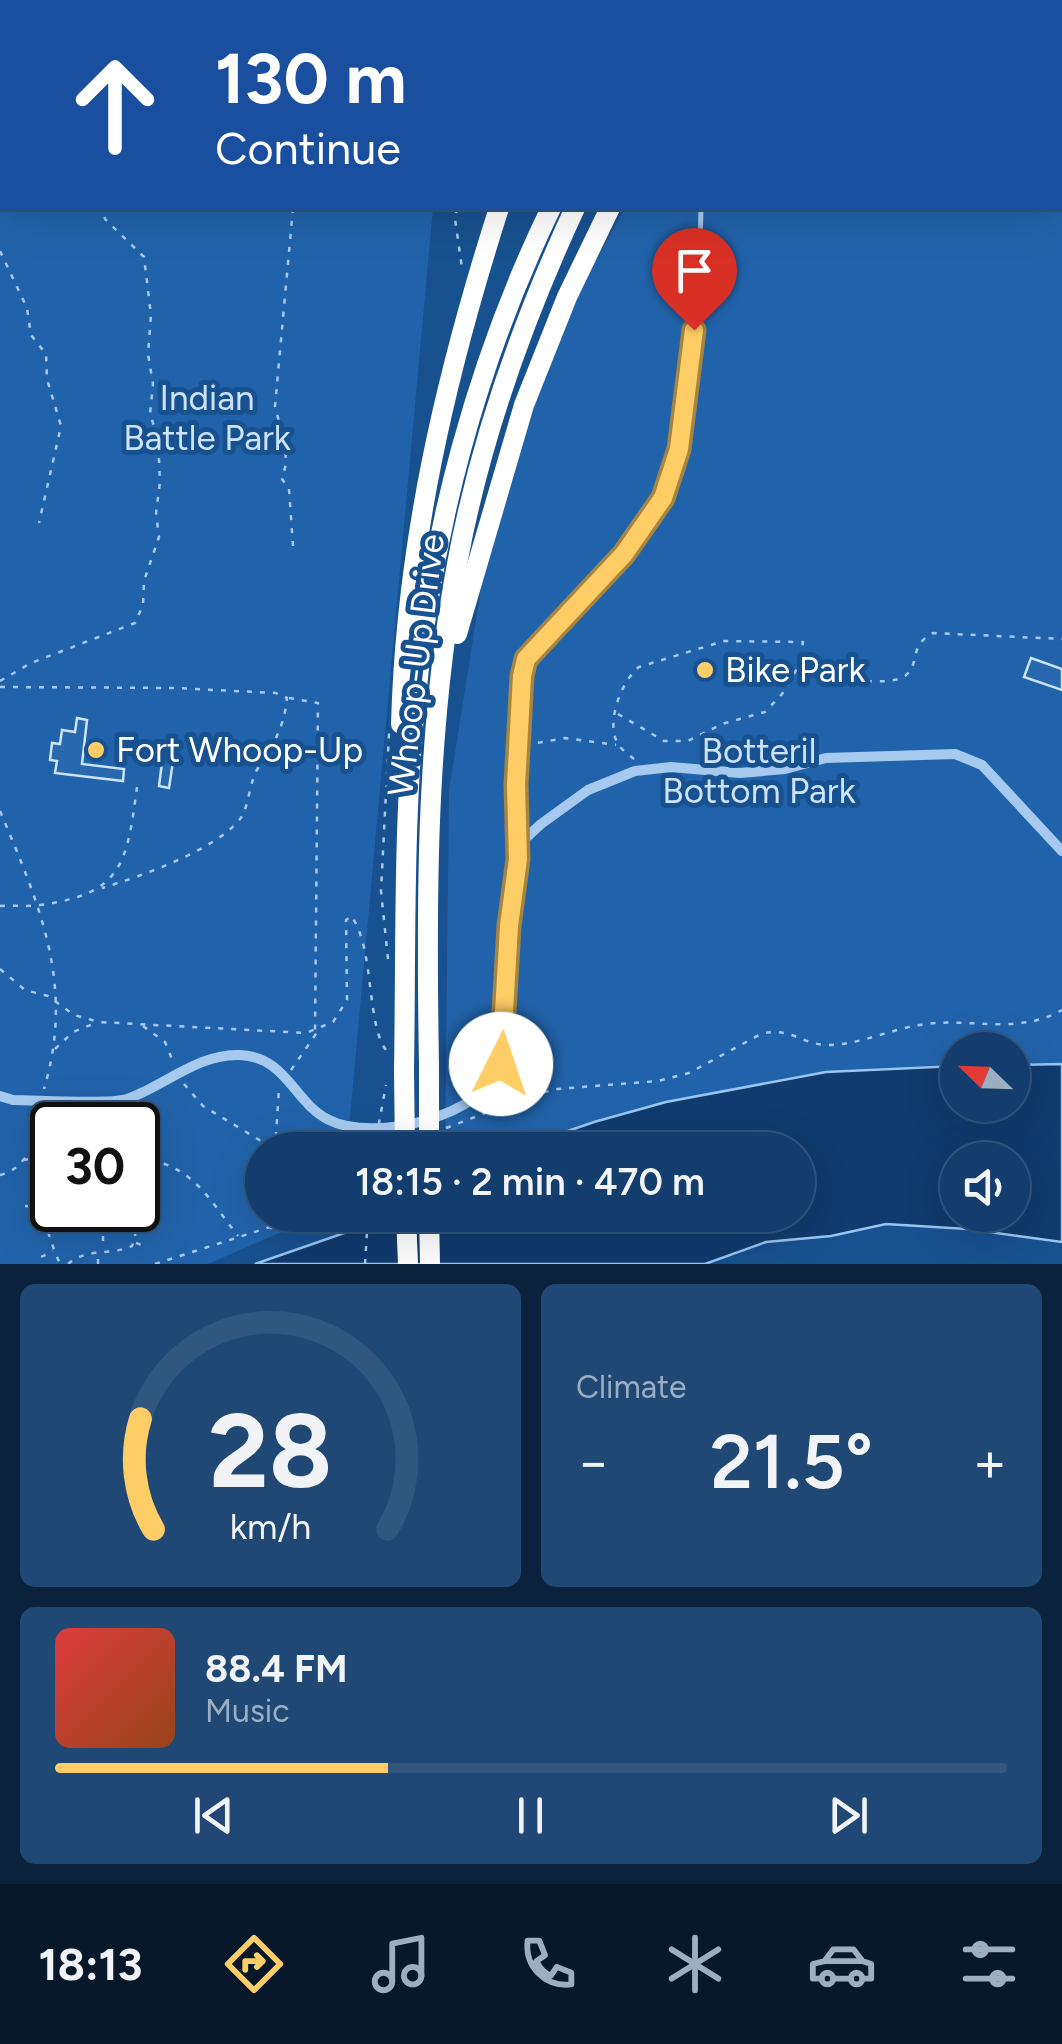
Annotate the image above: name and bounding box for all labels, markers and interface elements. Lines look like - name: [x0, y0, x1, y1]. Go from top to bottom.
- text: 130 m: [215, 36, 407, 121]
- icon: ahead: [50, 40, 180, 170]
- text: Continue: [215, 121, 401, 175]
- pin: [652, 228, 737, 331]
- icon: arrive: [667, 243, 722, 298]
- park label: Indian Battle Park: [123, 377, 291, 459]
- street label: Whoop-Up Drive: [379, 531, 453, 799]
- place label: Bike Park: [725, 649, 865, 691]
- marker: Bike Park: [694, 659, 716, 681]
- place label: Fort Whoop-Up: [116, 729, 363, 771]
- park label: Botteril Bottom Park: [662, 730, 856, 812]
- marker: Fort Whoop-Up: [85, 739, 107, 761]
- position arrow: [449, 1012, 553, 1116]
- north arrow: [940, 1032, 1030, 1122]
- map controls: [940, 1032, 1030, 1232]
- speed limit sign: 30: [30, 1102, 160, 1232]
- button: sound: [940, 1142, 1030, 1232]
- text: 18:15 · 2 min · 470 m: [355, 1159, 705, 1205]
- text: Climate: [576, 1368, 687, 1406]
- text: 28: [209, 1388, 332, 1513]
- text: 21.5°: [710, 1417, 873, 1507]
- text: −: [576, 1429, 610, 1495]
- text: +: [973, 1429, 1007, 1495]
- text: km/h: [230, 1505, 311, 1548]
- text: 88.4 FM: [205, 1646, 348, 1692]
- text: Music: [205, 1692, 290, 1730]
- icon: previous: [186, 1788, 241, 1843]
- icon: pause: [503, 1788, 558, 1843]
- icon: next: [821, 1788, 876, 1843]
- icon: directions: [219, 1929, 289, 1999]
- icon: music: [366, 1929, 436, 1999]
- icon: phone: [513, 1929, 583, 1999]
- icon: climate: [660, 1929, 730, 1999]
- icon: car: [807, 1929, 877, 1999]
- icon: filters: [954, 1929, 1024, 1999]
- text: 18:13: [38, 1937, 143, 1991]

